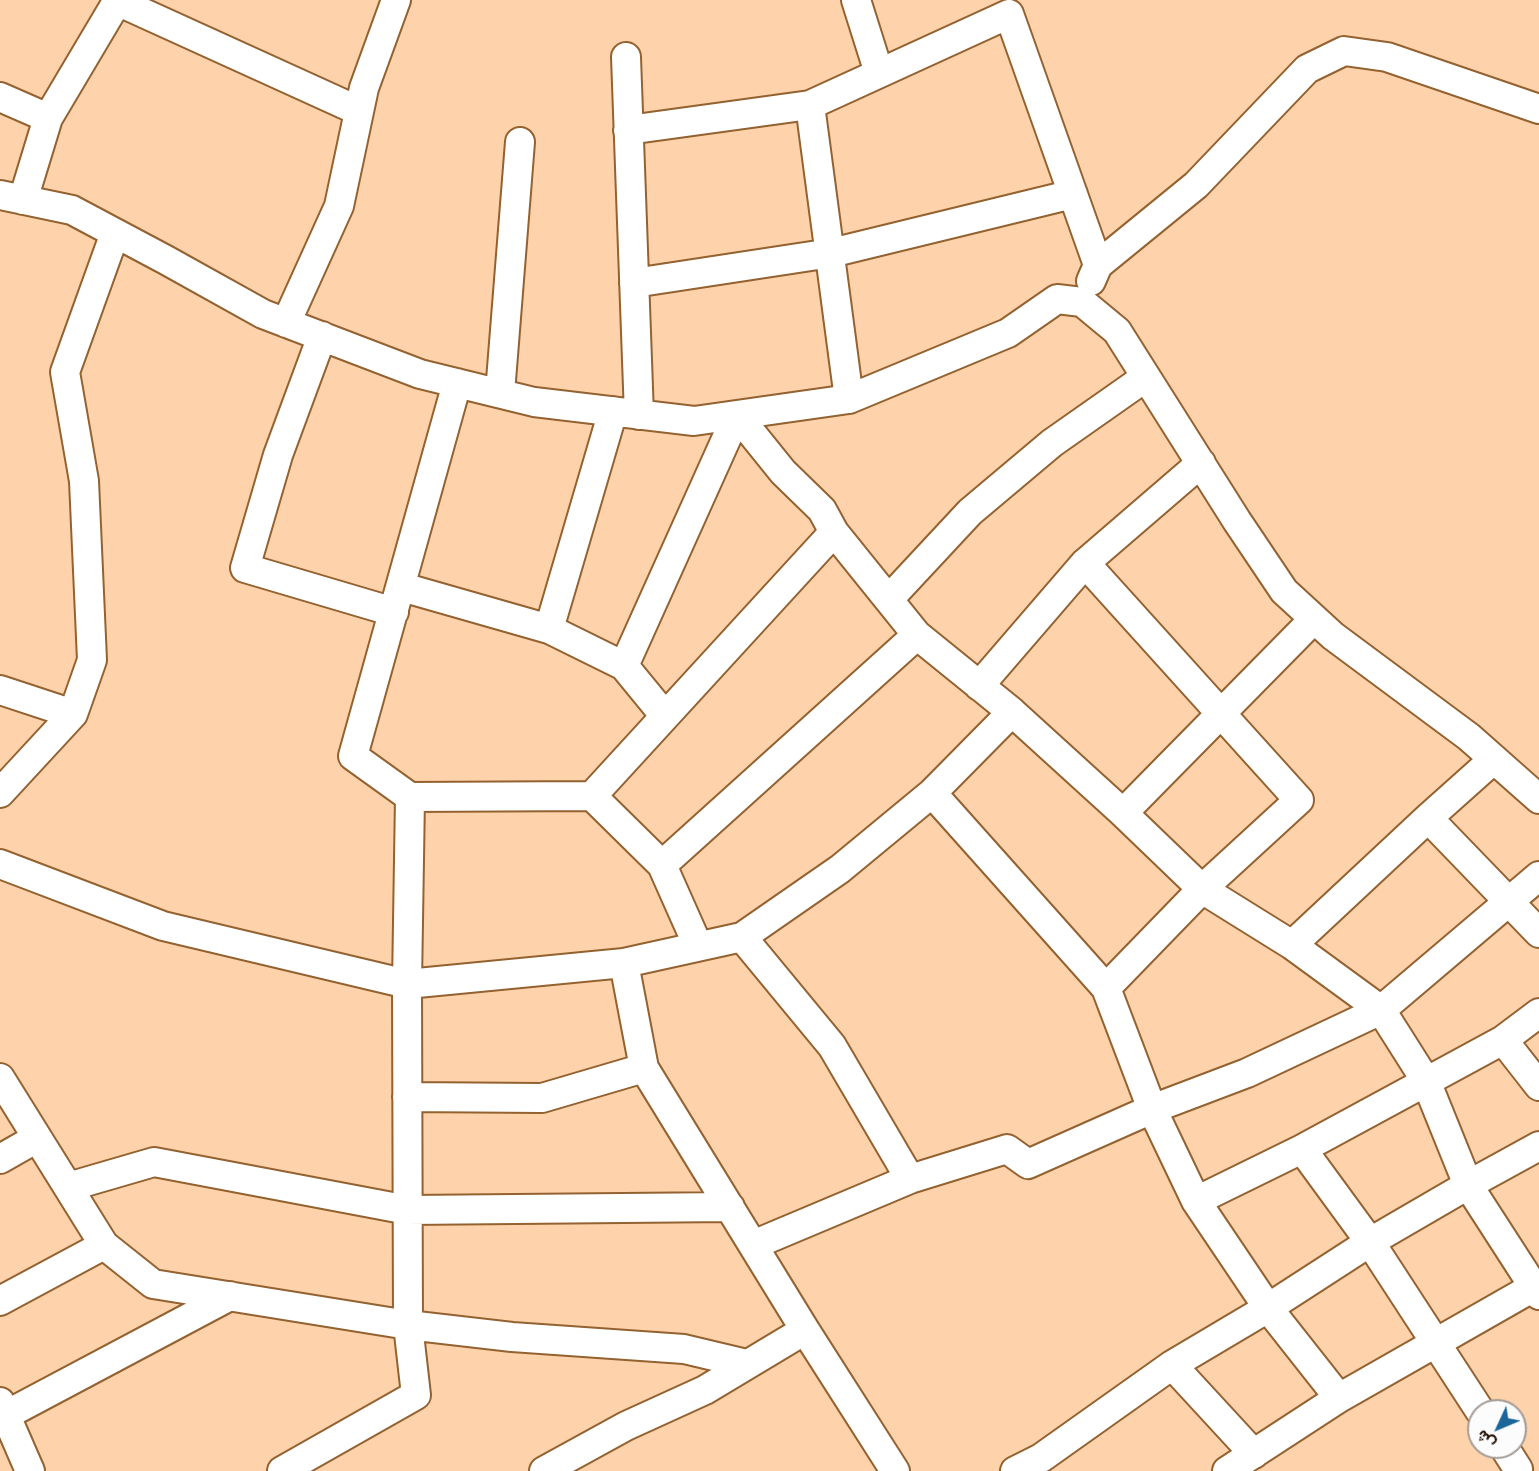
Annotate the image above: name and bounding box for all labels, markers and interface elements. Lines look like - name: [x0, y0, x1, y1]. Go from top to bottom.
- north arrow: [1467, 1399, 1527, 1459]
- text: ش: [1472, 1426, 1499, 1454]

